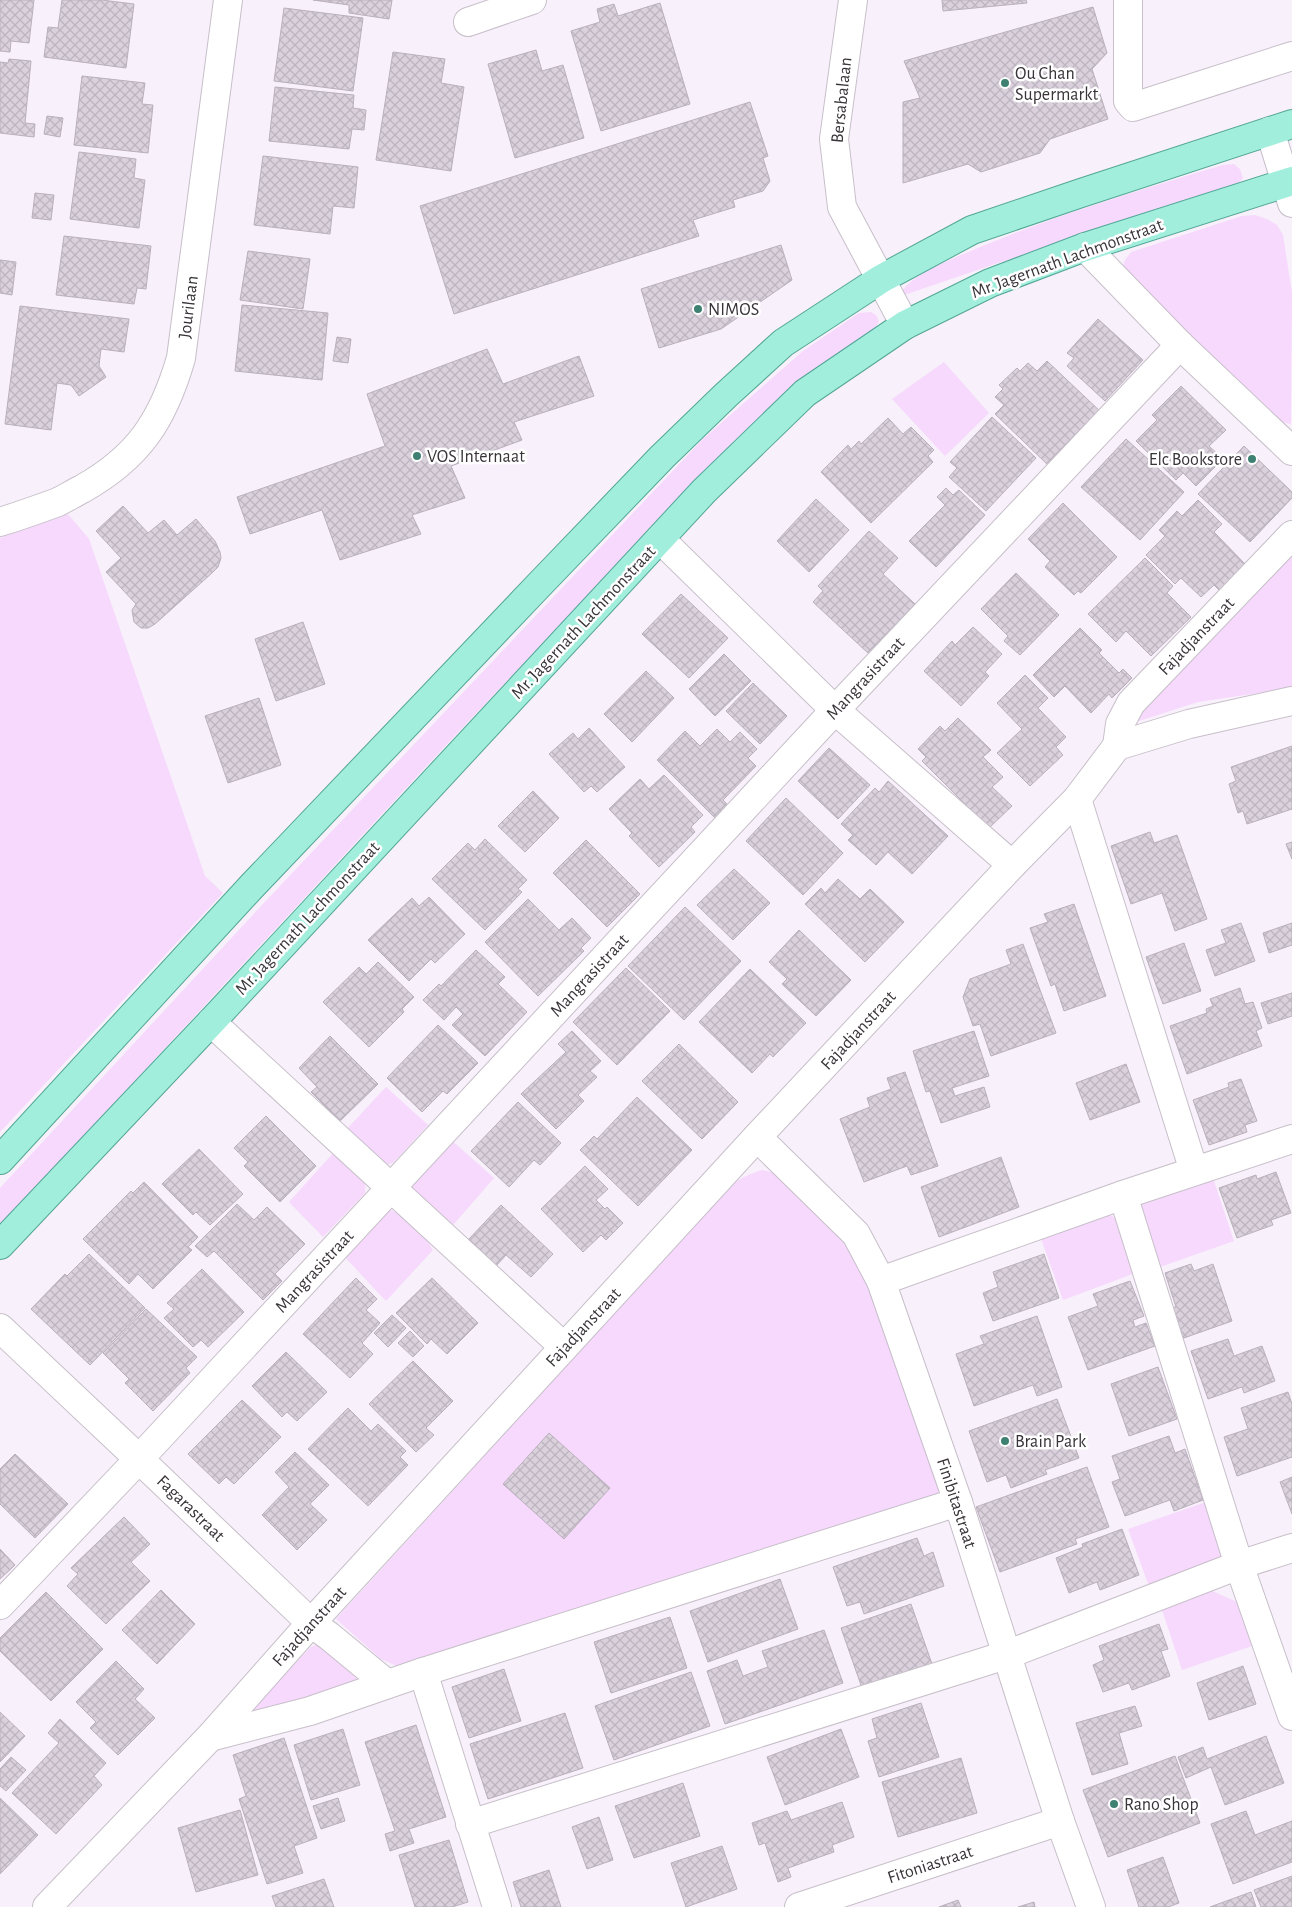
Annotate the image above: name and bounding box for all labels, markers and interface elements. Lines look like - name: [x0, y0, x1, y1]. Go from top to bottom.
- street label: Bersabalaan: [829, 56, 855, 144]
- place label: Ou Chan Supermarkt: [1015, 65, 1099, 104]
- marker: Ou Chan Supermarkt: [999, 77, 1011, 89]
- street label: Mr. Jagernath Lachmonstraat: [969, 216, 1166, 302]
- street label: Jourilaan: [176, 275, 202, 340]
- place label: NIMOS: [708, 301, 759, 319]
- marker: NIMOS: [692, 303, 704, 315]
- place label: VOS Internaat: [427, 448, 525, 466]
- marker: VOS Internaat: [411, 450, 423, 462]
- place label: Elc Bookstore: [1149, 451, 1242, 469]
- marker: Elc Bookstore: [1246, 453, 1258, 465]
- street label: Mr. Jagernath Lachmonstraat: [508, 542, 659, 703]
- street label: Fajadjanstraat: [1155, 594, 1238, 679]
- street label: Mangrasistraat: [823, 634, 908, 723]
- street label: Mr. Jagernath Lachmonstraat: [232, 838, 383, 999]
- street label: Mangrasistraat: [547, 931, 632, 1020]
- street label: Fajadjanstraat: [818, 988, 900, 1074]
- street label: Mangrasistraat: [272, 1227, 357, 1316]
- street label: Fajadjanstraat: [543, 1285, 625, 1371]
- place label: Brain Park: [1015, 1433, 1087, 1451]
- marker: Brain Park: [999, 1435, 1011, 1447]
- street label: Finibitastraat: [933, 1456, 979, 1551]
- street label: Fagarastraat: [153, 1472, 228, 1545]
- street label: Fajadjanstraat: [269, 1583, 350, 1670]
- place label: Rano Shop: [1124, 1796, 1199, 1814]
- marker: Rano Shop: [1108, 1798, 1120, 1810]
- street label: Fitoniastraat: [885, 1843, 976, 1887]

